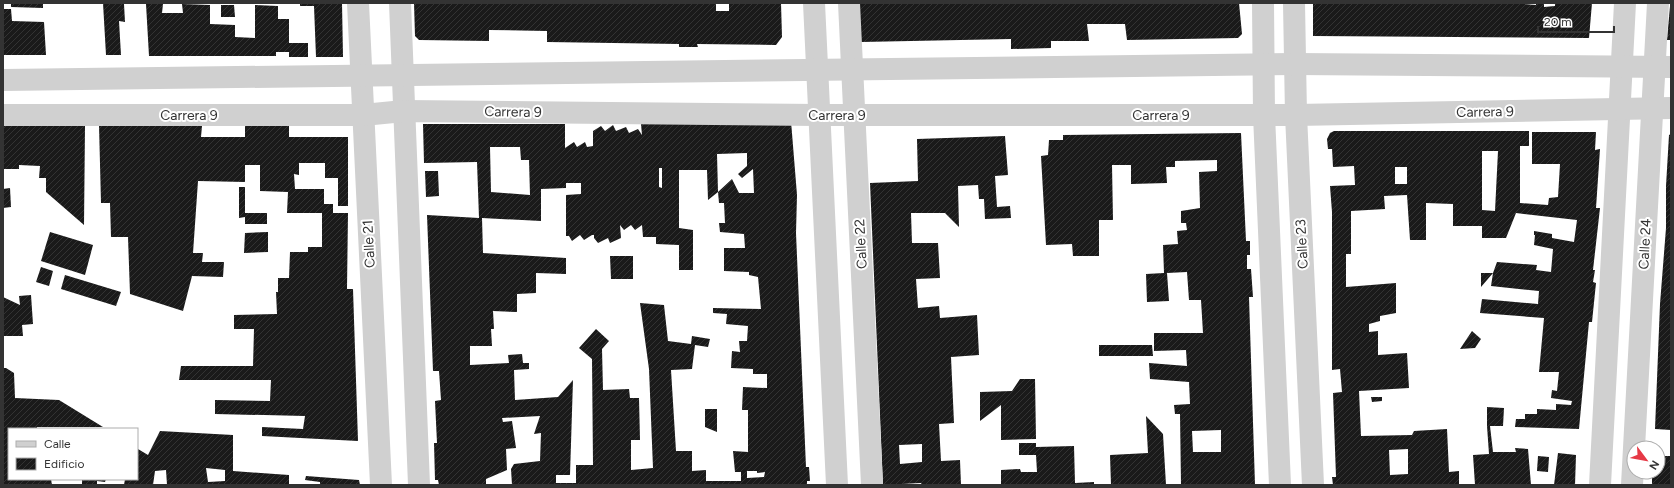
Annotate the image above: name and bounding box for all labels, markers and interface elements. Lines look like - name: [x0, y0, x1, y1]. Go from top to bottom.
- scale bar: [1538, 8, 1614, 34]
- text: 20 m: [1544, 15, 1572, 29]
- street label: Carrera 9: [484, 103, 542, 121]
- street label: Carrera 9: [1456, 103, 1514, 121]
- street label: Carrera 9: [160, 107, 218, 124]
- street label: Carrera 9: [808, 107, 866, 124]
- street label: Carrera 9: [1132, 107, 1190, 124]
- street label: Calle 24: [1635, 218, 1655, 270]
- street label: Calle 22: [851, 219, 871, 269]
- street label: Calle 23: [1292, 219, 1312, 269]
- street label: Calle 21: [359, 220, 379, 268]
- legend: [8, 428, 138, 480]
- text: Calle: [44, 437, 71, 451]
- north arrow: [1626, 440, 1666, 480]
- text: Edificio: [44, 457, 84, 471]
- text: N: [1646, 458, 1662, 472]

